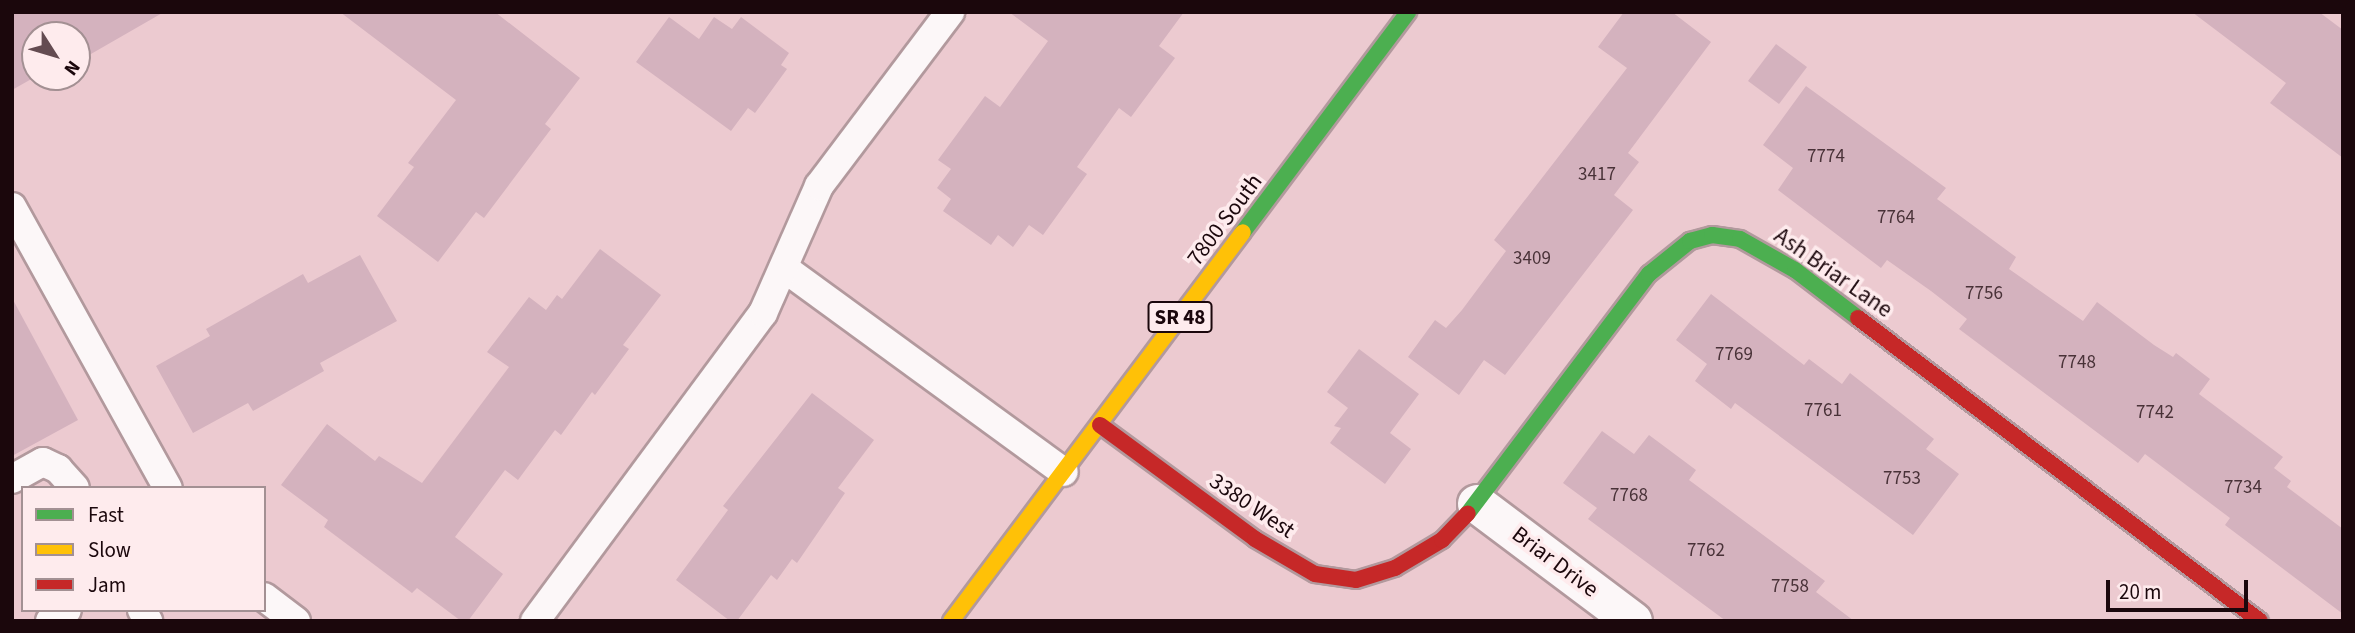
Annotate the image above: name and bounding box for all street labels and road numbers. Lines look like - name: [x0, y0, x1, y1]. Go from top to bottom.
- street label: 7800 South: [1182, 169, 1268, 271]
- street label: Ash Briar Lane: [1769, 222, 1897, 324]
- road number: SR 48: [1147, 300, 1213, 334]
- street label: 3380 West: [1204, 468, 1300, 544]
- street label: Briar Drive: [1506, 521, 1604, 603]

